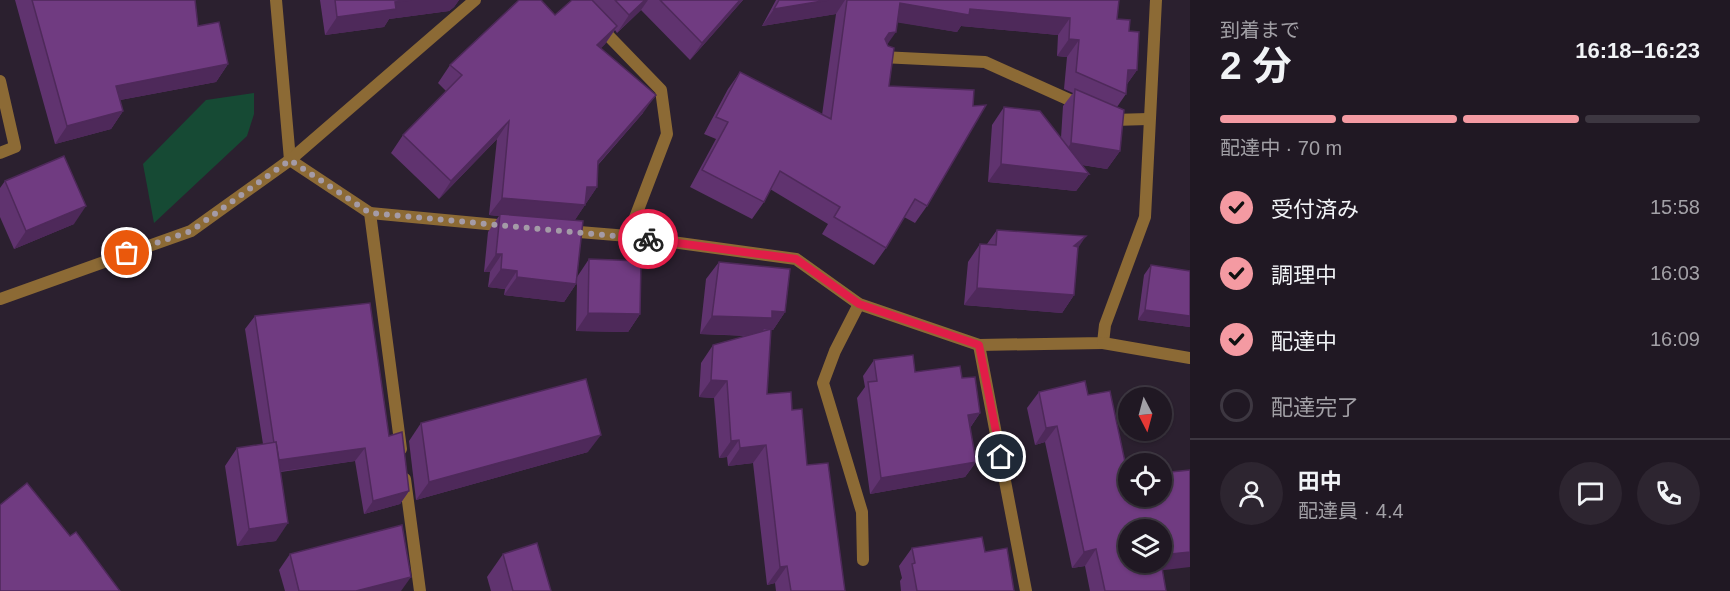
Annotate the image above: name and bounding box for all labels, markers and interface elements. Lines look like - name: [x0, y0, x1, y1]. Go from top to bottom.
- text: 到着まで: [1220, 19, 1300, 41]
- text: 16:18–16:23: [1575, 38, 1700, 63]
- text: 2 分: [1220, 44, 1292, 87]
- text: 配達中 · 70 m: [1220, 137, 1342, 159]
- icon: check: [1220, 191, 1253, 224]
- text: 15:58: [1650, 196, 1700, 218]
- text: 受付済み: [1271, 197, 1359, 222]
- courier: [618, 209, 678, 269]
- icon: bike: [632, 223, 665, 256]
- pin: [101, 227, 152, 278]
- icon: bag: [110, 236, 143, 269]
- icon: check: [1220, 257, 1253, 290]
- text: 16:03: [1650, 262, 1700, 284]
- text: 調理中: [1271, 263, 1337, 288]
- icon: check: [1220, 323, 1253, 356]
- text: 16:09: [1650, 328, 1700, 350]
- text: 配達中: [1271, 329, 1337, 354]
- north arrow: [1118, 387, 1172, 441]
- map controls: [1118, 387, 1172, 573]
- text: 配達完了: [1271, 395, 1359, 420]
- pin: [975, 431, 1026, 482]
- icon: home: [984, 440, 1017, 473]
- button: locate: [1118, 453, 1172, 507]
- button: person: [1220, 462, 1283, 525]
- button: chat: [1559, 462, 1622, 525]
- button: phone: [1637, 462, 1700, 525]
- text: 田中: [1298, 469, 1342, 494]
- text: 配達員 · 4.4: [1298, 500, 1404, 522]
- button: layers: [1118, 519, 1172, 573]

